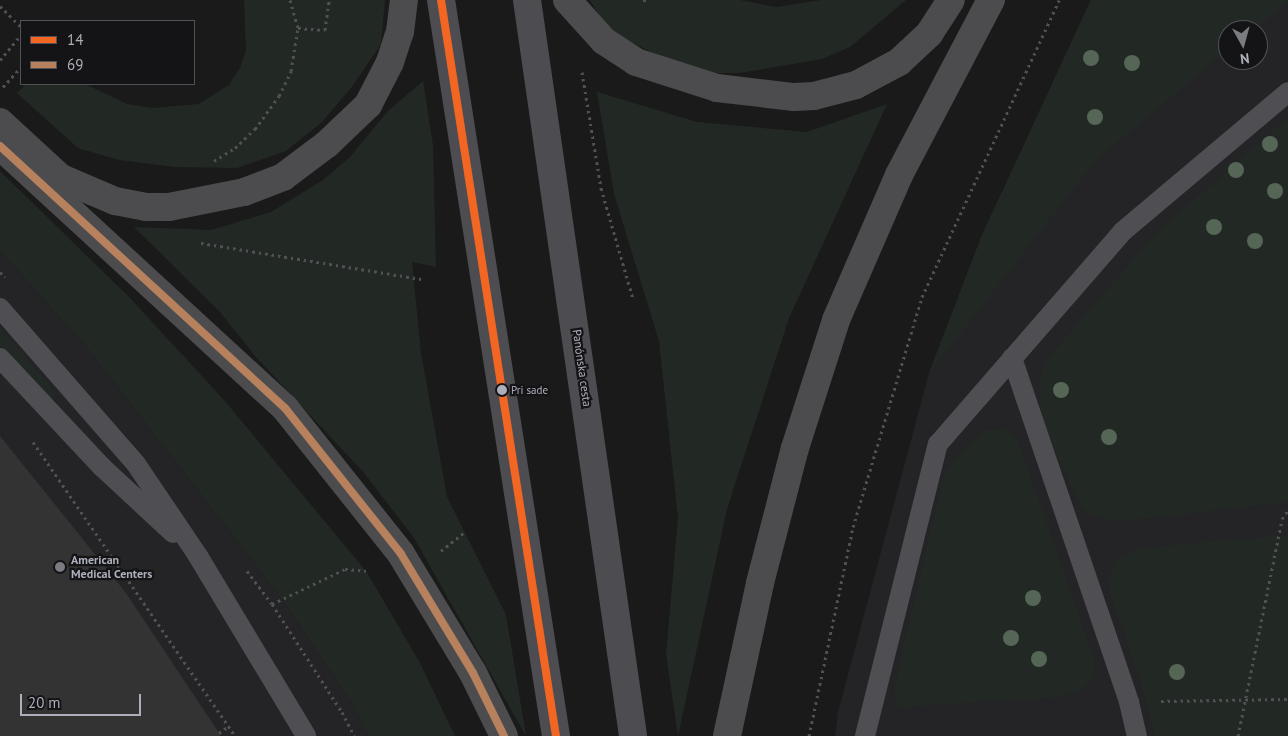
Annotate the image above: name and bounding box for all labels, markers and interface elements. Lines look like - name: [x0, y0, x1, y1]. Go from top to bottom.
- legend: [20, 20, 195, 85]
- north arrow: [1218, 20, 1268, 70]
- text: 14: [67, 30, 83, 49]
- text: N: [1239, 49, 1250, 68]
- text: 69: [67, 55, 83, 74]
- street label: Panónska cesta: [569, 328, 595, 408]
- place label: Pri sade: [511, 383, 548, 397]
- marker: Pri sade: [497, 385, 507, 395]
- place label: American Medical Centers: [71, 553, 153, 581]
- marker: American Medical Centers: [53, 560, 67, 574]
- scale bar: [22, 684, 144, 716]
- text: 20 m: [28, 693, 61, 712]

